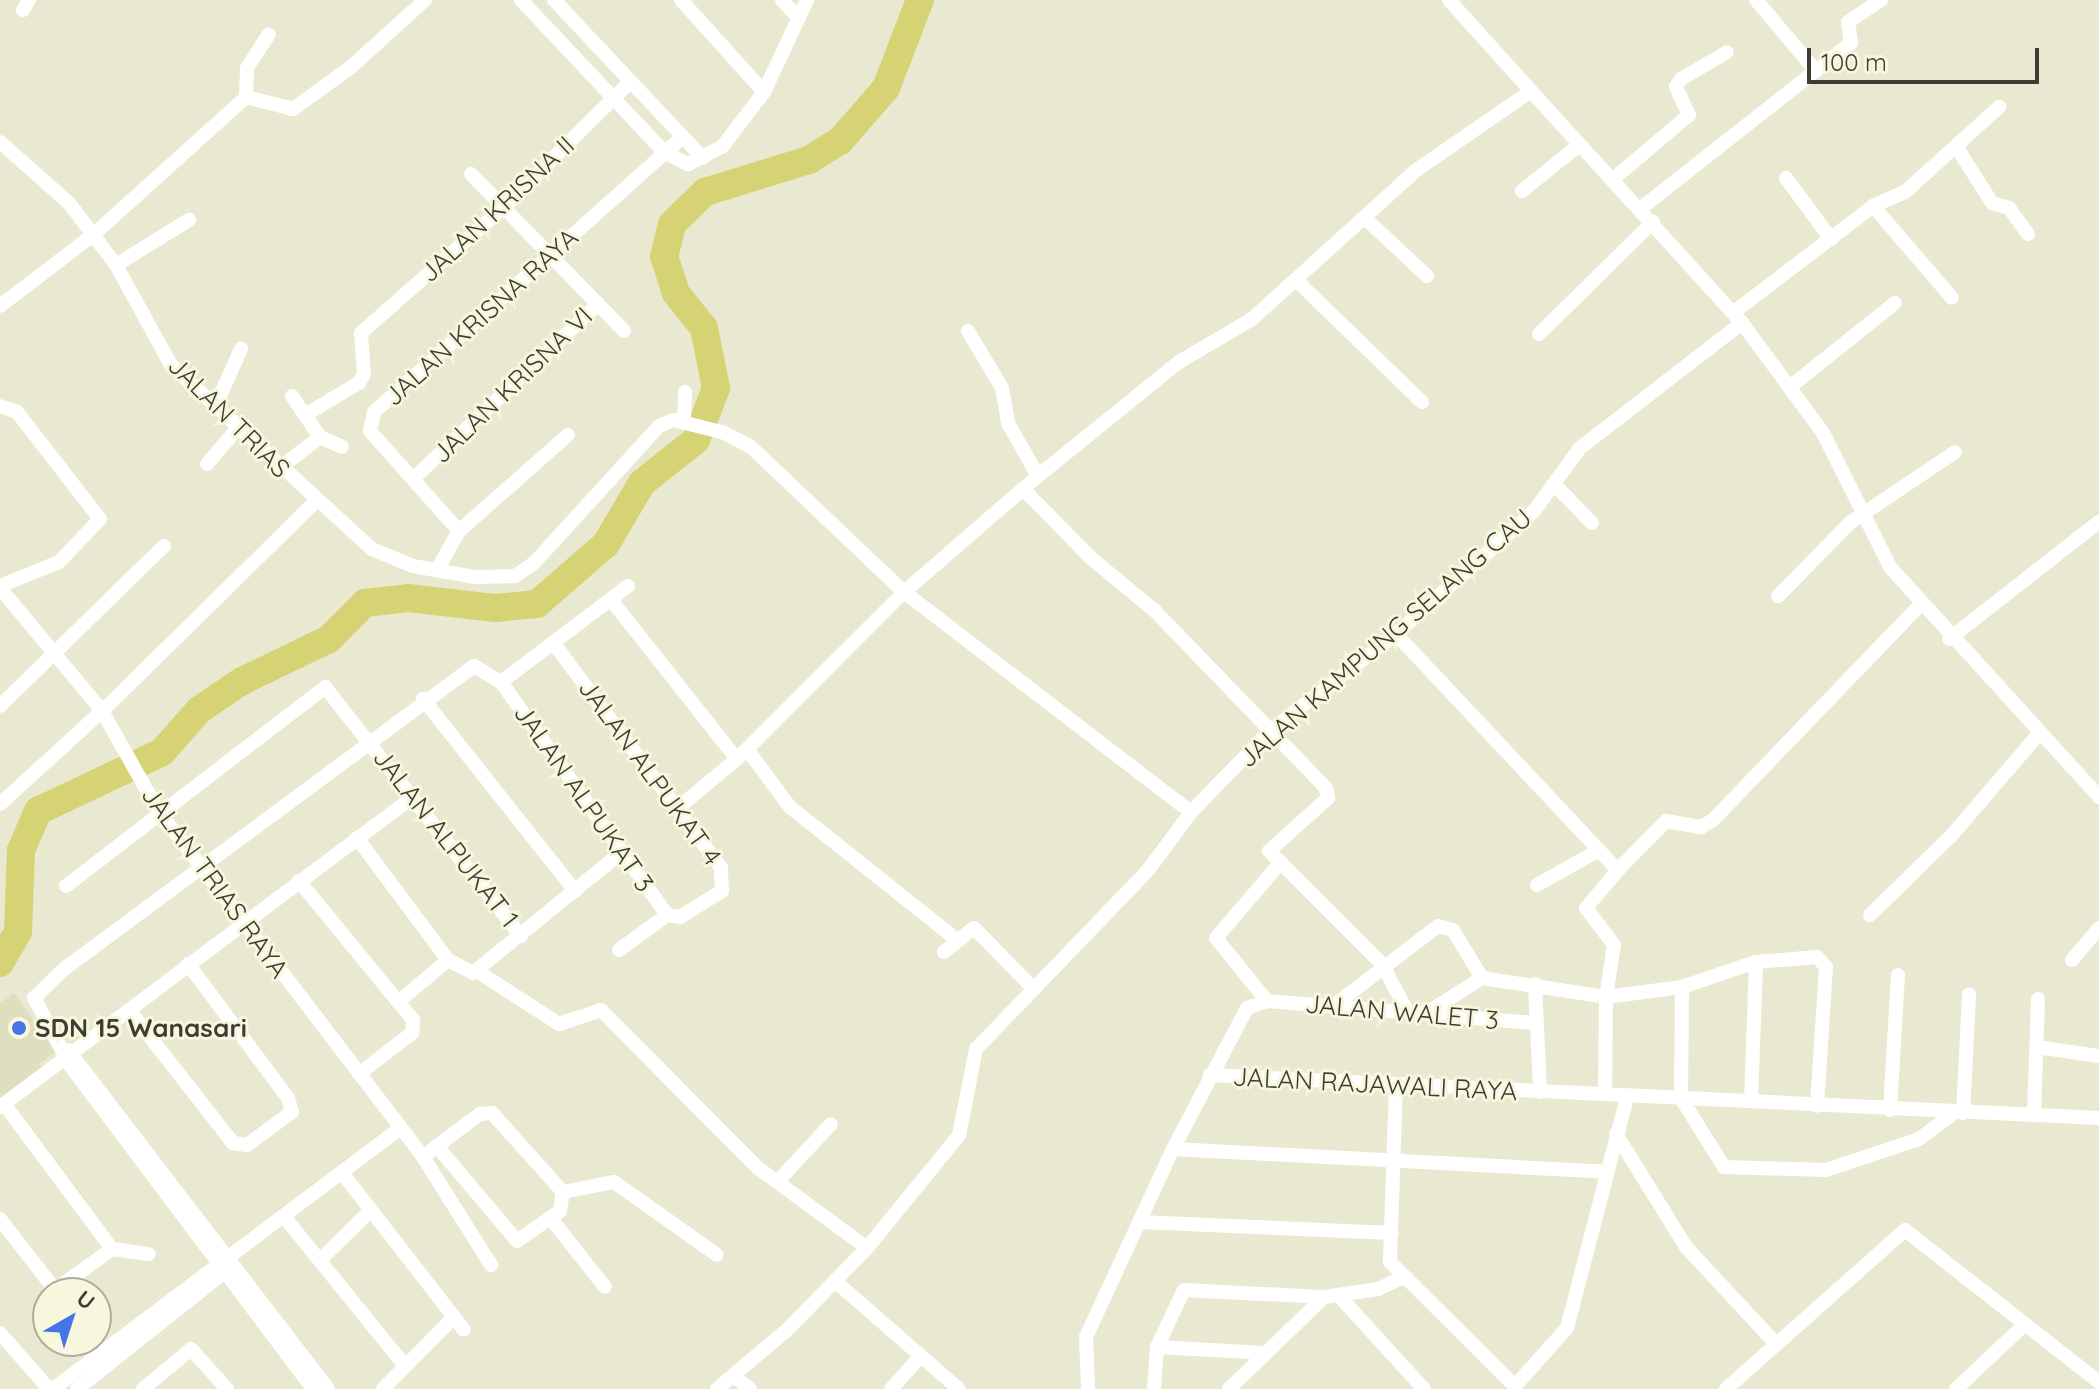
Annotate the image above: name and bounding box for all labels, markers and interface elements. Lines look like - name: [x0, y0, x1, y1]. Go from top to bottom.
- scale bar: [1811, 32, 2043, 82]
- text: 100 m: [1821, 47, 1887, 77]
- street label: JALAN KRISNA II: [413, 129, 581, 289]
- street label: JALAN KRISNA RAYA: [378, 222, 584, 412]
- street label: JALAN KRISNA VI: [425, 301, 599, 469]
- street label: JALAN TRIAS: [162, 350, 296, 484]
- street label: JALAN KAMPUNG SELANG CAU: [1232, 502, 1538, 774]
- street label: JALAN ALPUKAT 4: [572, 673, 728, 871]
- street label: JALAN ALPUKAT 3: [508, 698, 660, 898]
- street label: JALAN ALPUKAT 1: [367, 742, 525, 934]
- street label: JALAN TRIAS RAYA: [135, 780, 295, 984]
- street label: JALAN WALET 3: [1304, 988, 1500, 1036]
- place label: SDN 15 Wanasari: [35, 1012, 247, 1044]
- marker: SDN 15 Wanasari: [10, 1019, 28, 1037]
- street label: JALAN RAJAWALI RAYA: [1232, 1061, 1518, 1107]
- north arrow: [32, 1277, 112, 1357]
- text: U: [71, 1284, 101, 1316]

